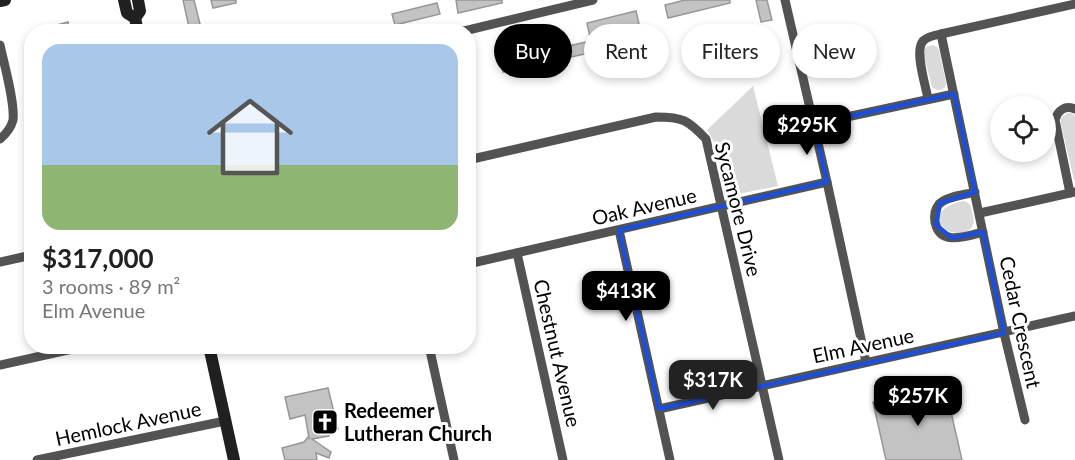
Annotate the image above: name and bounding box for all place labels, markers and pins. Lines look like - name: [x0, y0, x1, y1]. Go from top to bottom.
- pin: $295K: [765, 105, 849, 156]
- pin: $413K: [584, 271, 668, 322]
- pin: $317K: [671, 360, 755, 411]
- pin: $257K: [876, 376, 960, 427]
- place label: Redeemer Lutheran Church: [344, 398, 492, 445]
- church icon: Redeemer Lutheran Church: [310, 407, 340, 437]

